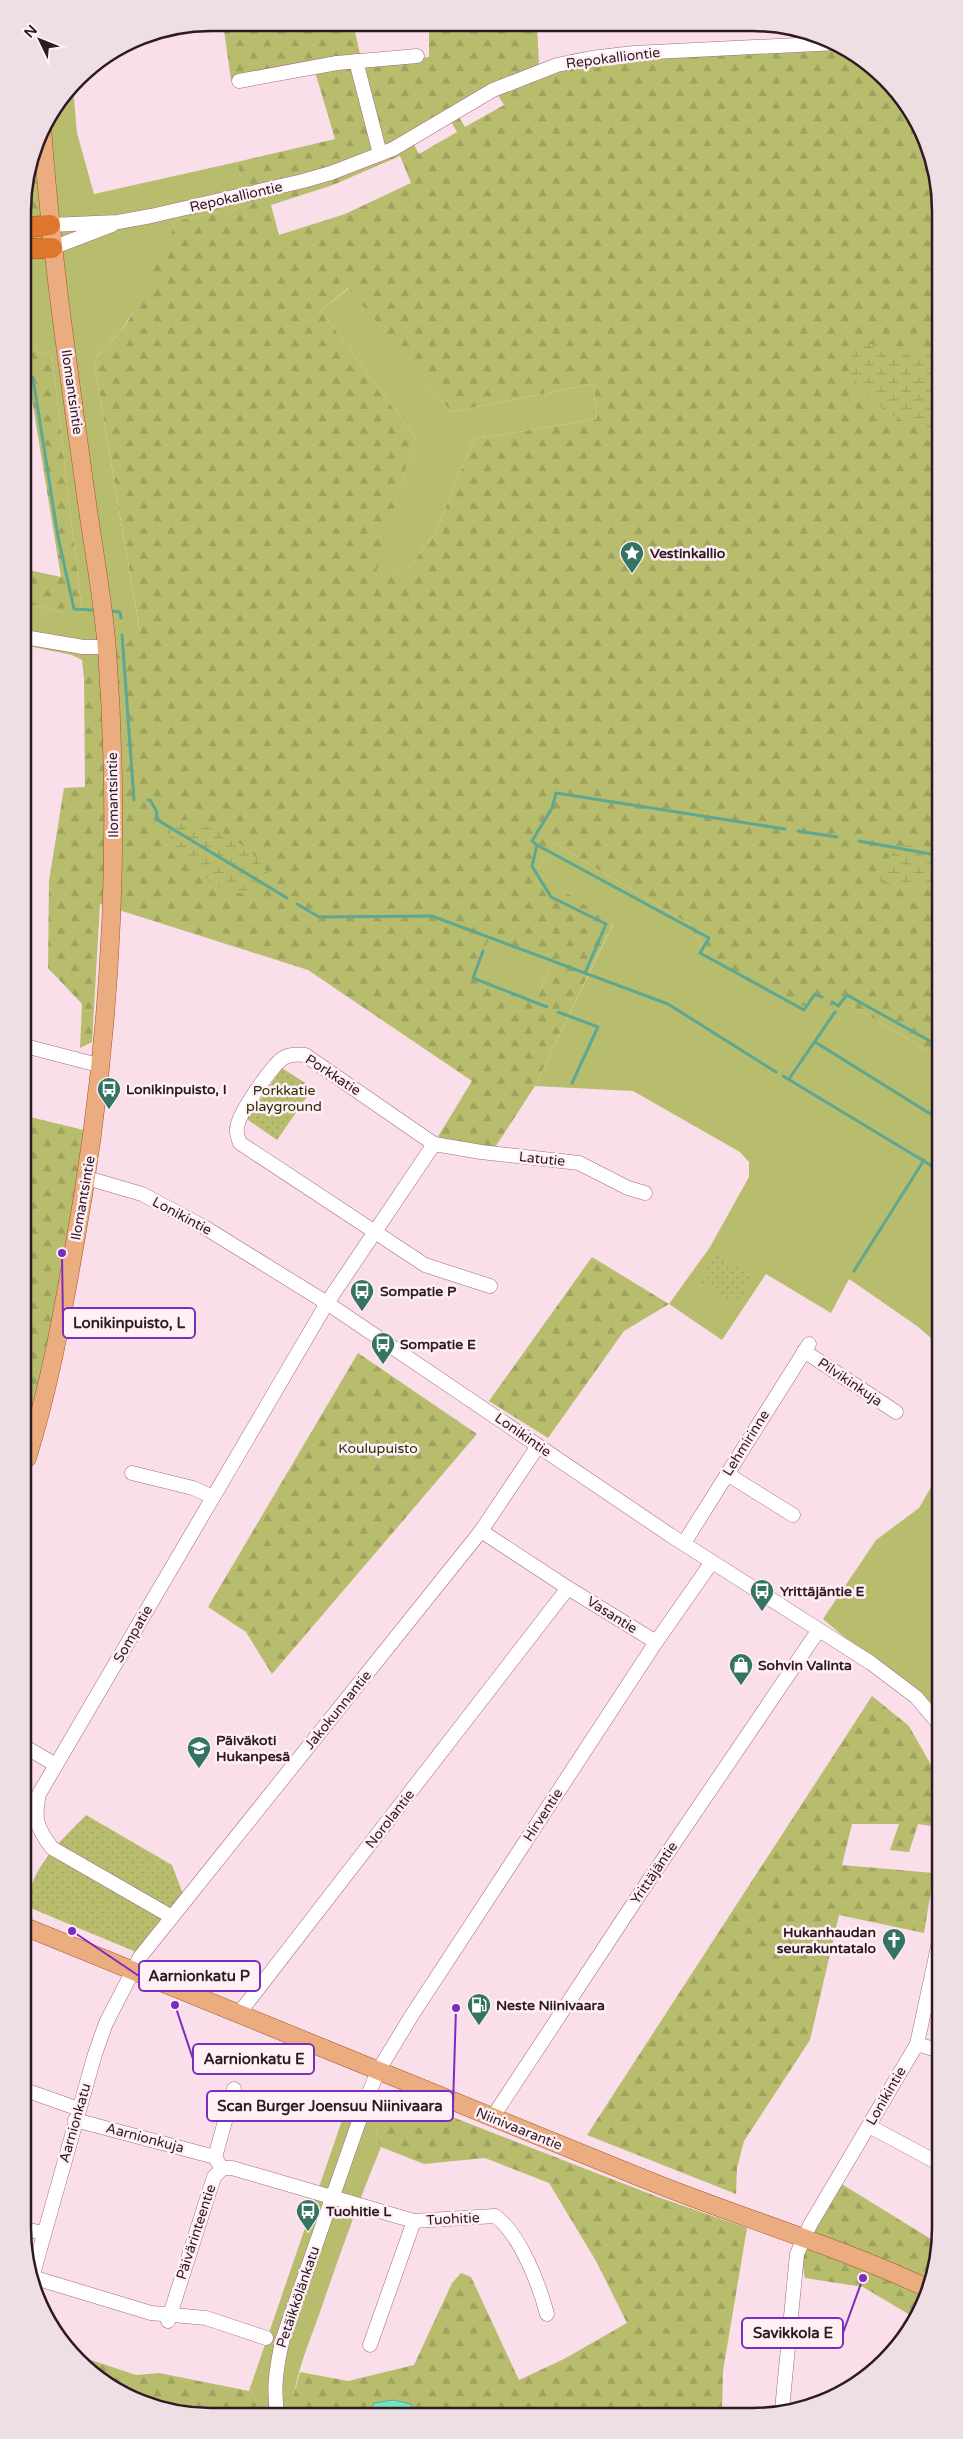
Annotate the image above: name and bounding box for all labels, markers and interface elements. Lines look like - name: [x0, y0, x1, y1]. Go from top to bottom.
- north arrow: [15, 15, 65, 65]
- text: N: [21, 22, 41, 41]
- street label: Repokalliontie: [565, 44, 661, 72]
- street label: Repokalliontie: [188, 178, 284, 216]
- street label: Ilomantsintie: [58, 348, 86, 436]
- place icon: Vestinkallio: [619, 540, 645, 574]
- place label: Vestinkallio: [650, 545, 726, 562]
- street label: Ilomantsintie: [104, 752, 122, 838]
- street label: Porkkatie: [302, 1051, 364, 1099]
- bus stop icon: Lonikinpuisto, I: [96, 1076, 122, 1110]
- place label: Lonikinpuisto, I: [126, 1081, 227, 1098]
- park label: Porkkatie playground: [246, 1082, 322, 1115]
- street label: Latutie: [518, 1148, 566, 1170]
- street label: Ilomantsintie: [67, 1154, 99, 1242]
- street label: Lonikintie: [149, 1193, 215, 1239]
- bus stop icon: Sompatie P: [349, 1278, 375, 1312]
- place label: Sompatie P: [380, 1283, 457, 1300]
- callout: Lonikinpuisto, L: [63, 1308, 195, 1338]
- text: Lonikinpuisto, L: [73, 1314, 185, 1333]
- bus stop icon: Sompatie E: [370, 1331, 396, 1365]
- place label: Sompatie E: [400, 1336, 476, 1353]
- street label: Pilvikinkuja: [814, 1354, 886, 1410]
- street label: Lehmirinne: [719, 1407, 773, 1479]
- street label: Lonikintie: [492, 1409, 554, 1461]
- park label: Koulupuisto: [338, 1440, 418, 1457]
- bus stop icon: Yrittäjäntie E: [749, 1578, 775, 1612]
- place label: Yrittäjäntie E: [780, 1583, 865, 1600]
- street label: Vasantie: [584, 1593, 641, 1637]
- street label: Sompatie: [110, 1602, 156, 1666]
- shop icon: Sohvin Valinta: [728, 1652, 754, 1686]
- place label: Sohvin Valinta: [758, 1657, 852, 1674]
- street label: Jakokunnantie: [301, 1667, 375, 1753]
- place label: Päiväkoti Hukanpesä: [216, 1732, 290, 1765]
- school or university icon: Päiväkoti Hukanpesä: [186, 1735, 212, 1769]
- street label: Hirventie: [520, 1785, 566, 1845]
- street label: Norolantie: [362, 1786, 418, 1852]
- street label: Yrittäjäntie: [627, 1838, 681, 1908]
- place label: Hukanhaudan seurakuntatalo: [777, 1924, 876, 1957]
- church icon: Hukanhaudan seurakuntatalo: [881, 1927, 907, 1961]
- callout: Aarnionkatu P: [139, 1961, 260, 1991]
- text: Aarnionkatu P: [148, 1967, 250, 1985]
- fuel station icon: Neste Niinivaara: [466, 1992, 492, 2026]
- place label: Neste Niinivaara: [496, 1997, 605, 2014]
- callout: Aarnionkatu E: [193, 2044, 314, 2074]
- text: Aarnionkatu E: [203, 2050, 305, 2068]
- street label: Lonikintie: [862, 2064, 910, 2128]
- street label: Aarnionkatu: [56, 2081, 94, 2165]
- callout: Scan Burger Joensuu Niinivaara: [207, 2091, 453, 2121]
- text: Scan Burger Joensuu Niinivaara: [217, 2097, 443, 2116]
- street label: Niinivaarantie: [473, 2104, 565, 2154]
- street label: Aarnionkuja: [104, 2119, 186, 2157]
- street label: Päivärinteentie: [173, 2182, 219, 2282]
- bus stop icon: Tuohitie L: [295, 2198, 321, 2232]
- place label: Tuohitie L: [325, 2203, 392, 2220]
- street label: Tuohitie: [426, 2209, 480, 2229]
- street label: Petäikkölänkatu: [273, 2244, 323, 2350]
- callout: Savikkola E: [742, 2318, 843, 2348]
- text: Savikkola E: [753, 2324, 834, 2342]

